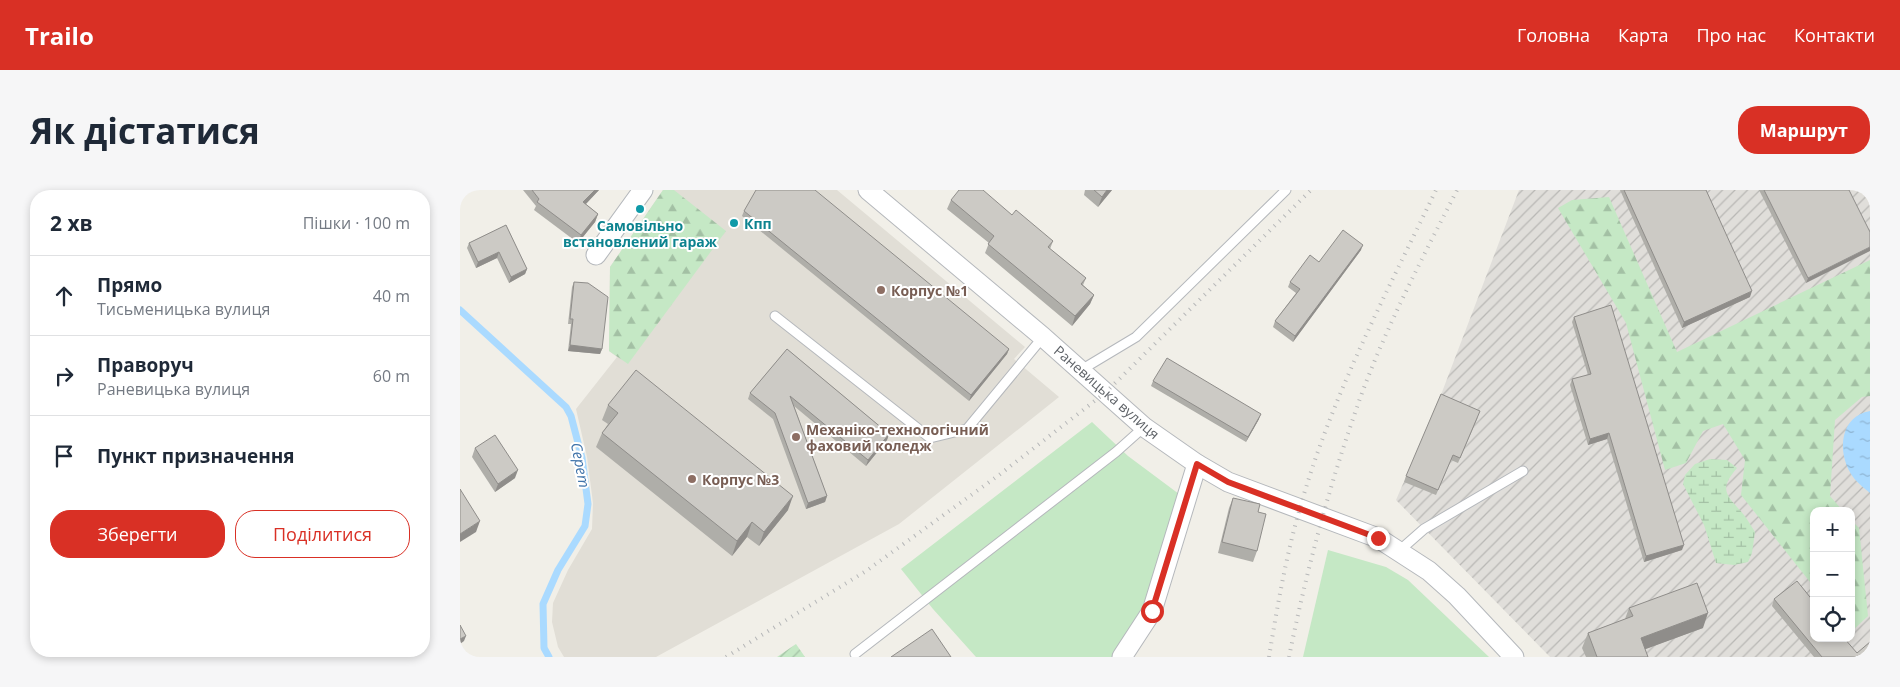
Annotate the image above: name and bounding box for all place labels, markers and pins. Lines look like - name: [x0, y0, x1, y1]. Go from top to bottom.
- marker: Самовільно встановлений гараж: [634, 203, 646, 215]
- place label: Кпп: [744, 214, 772, 233]
- place label: Самовільно встановлений гараж: [563, 216, 718, 251]
- marker: Кпп: [728, 217, 740, 229]
- place label: Корпус №1: [891, 281, 968, 300]
- marker: Корпус №1: [875, 284, 887, 296]
- place label: Механіко-технологічний фаховий коледж: [806, 420, 989, 455]
- marker: Механіко-технологічний фаховий коледж: [790, 431, 802, 443]
- place label: Корпус №3: [702, 470, 779, 489]
- marker: Корпус №3: [686, 473, 698, 485]

